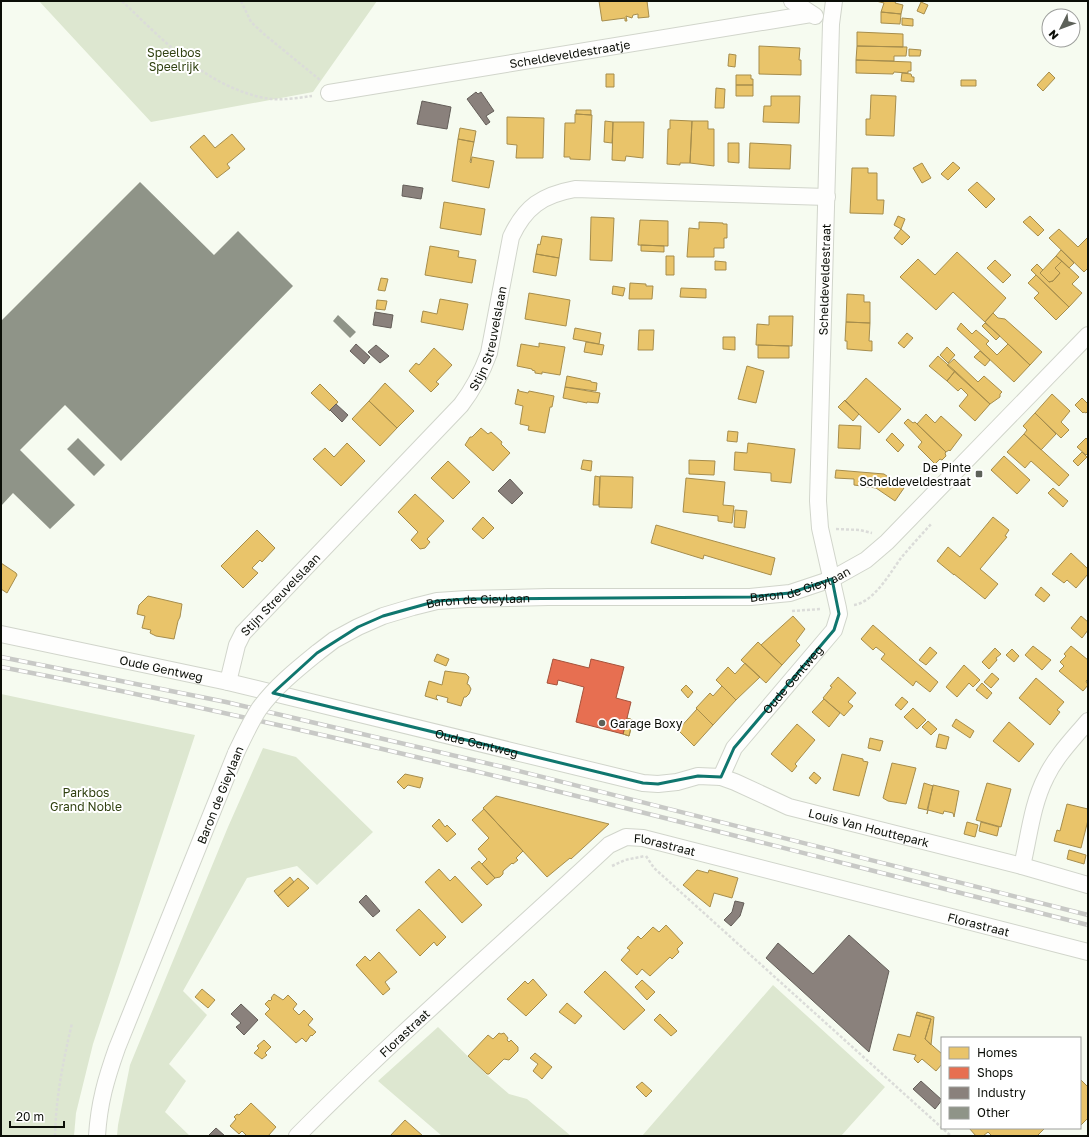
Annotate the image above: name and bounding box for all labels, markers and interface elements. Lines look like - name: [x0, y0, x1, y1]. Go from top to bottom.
- north arrow: [1041, 8, 1081, 48]
- text: N: [1046, 28, 1061, 42]
- street label: Scheldeveldestraatje: [508, 36, 631, 71]
- park label: Speelbos Speelrijk: [147, 45, 201, 74]
- street label: Scheldeveldestraat: [815, 223, 833, 336]
- street label: Stijn Streuvelslaan: [465, 285, 509, 393]
- place label: De Pinte Scheldeveldestraat: [859, 460, 971, 489]
- marker: De Pinte Scheldeveldestraat: [974, 469, 984, 479]
- street label: Stijn Streuvelslaan: [237, 550, 323, 639]
- street label: Baron de Gieylaan: [749, 563, 853, 604]
- street label: Baron de Gieylaan: [424, 590, 530, 611]
- street label: Oude Gentweg: [759, 642, 826, 716]
- street label: Oude Gentweg: [118, 652, 205, 684]
- place label: Garage Boxy: [610, 716, 683, 731]
- marker: Garage Boxy: [597, 718, 607, 728]
- street label: Oude Gentweg: [434, 725, 520, 760]
- street label: Baron de Gieylaan: [194, 744, 246, 846]
- park label: Parkbos Grand Noble: [50, 785, 122, 814]
- street label: Louis Van Houttepark: [807, 805, 931, 850]
- street label: Florastraat: [633, 830, 698, 859]
- street label: Florastraat: [946, 909, 1011, 939]
- street label: Florastraat: [376, 1005, 433, 1060]
- legend: [941, 1037, 1081, 1129]
- text: Homes: [977, 1045, 1017, 1060]
- text: Shops: [977, 1065, 1013, 1080]
- text: Industry: [977, 1085, 1026, 1100]
- scale bar: [10, 1103, 64, 1129]
- text: Other: [977, 1105, 1010, 1120]
- text: 20 m: [16, 1109, 44, 1124]

